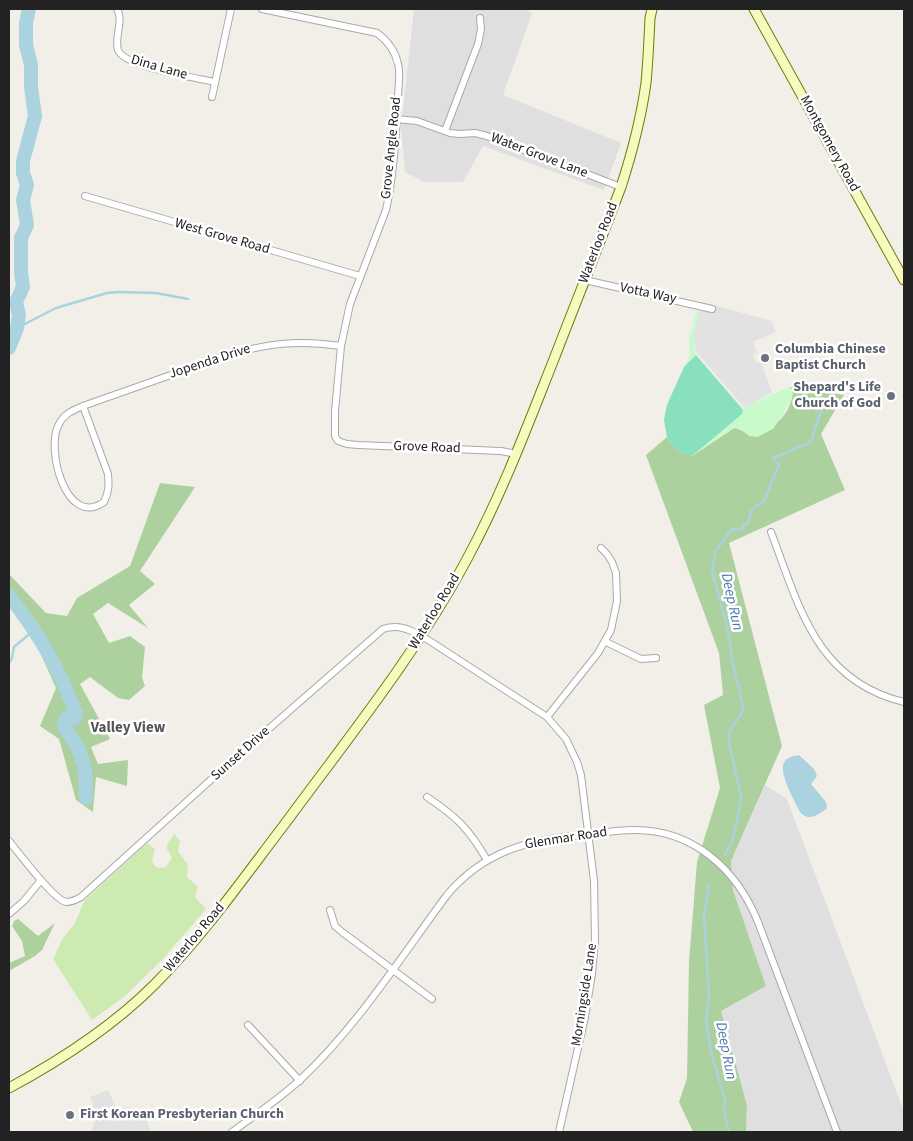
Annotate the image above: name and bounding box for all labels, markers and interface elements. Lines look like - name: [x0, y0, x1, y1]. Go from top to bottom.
- street label: Dina Lane: [129, 52, 189, 84]
- street label: Montgomery Road: [796, 93, 862, 195]
- street label: Grove Angle Road: [378, 96, 406, 200]
- street label: Water Grove Lane: [488, 130, 590, 182]
- street label: Waterloo Road: [576, 200, 622, 286]
- street label: West Grove Road: [172, 215, 272, 259]
- street label: Votta Way: [618, 280, 678, 308]
- street label: Jopenda Drive: [167, 341, 253, 383]
- place label: Columbia Chinese Baptist Church: [775, 342, 886, 374]
- marker: Columbia Chinese Baptist Church: [759, 352, 771, 364]
- place label: Shepard's Life Church of God: [793, 380, 881, 412]
- marker: Shepard's Life Church of God: [885, 390, 897, 402]
- street label: Grove Road: [393, 438, 461, 458]
- street label: Waterloo Road: [406, 571, 464, 653]
- water label: Deep Run: [716, 572, 746, 632]
- district label: Valley View: [91, 720, 165, 738]
- street label: Sunset Drive: [208, 723, 274, 785]
- street label: Glenmar Road: [524, 824, 608, 854]
- street label: Waterloo Road: [161, 900, 229, 976]
- street label: Morningside Lane: [569, 942, 601, 1048]
- water label: Deep Run: [711, 1021, 739, 1081]
- place label: First Korean Presbyterian Church: [80, 1107, 284, 1123]
- marker: First Korean Presbyterian Church: [64, 1109, 76, 1121]

